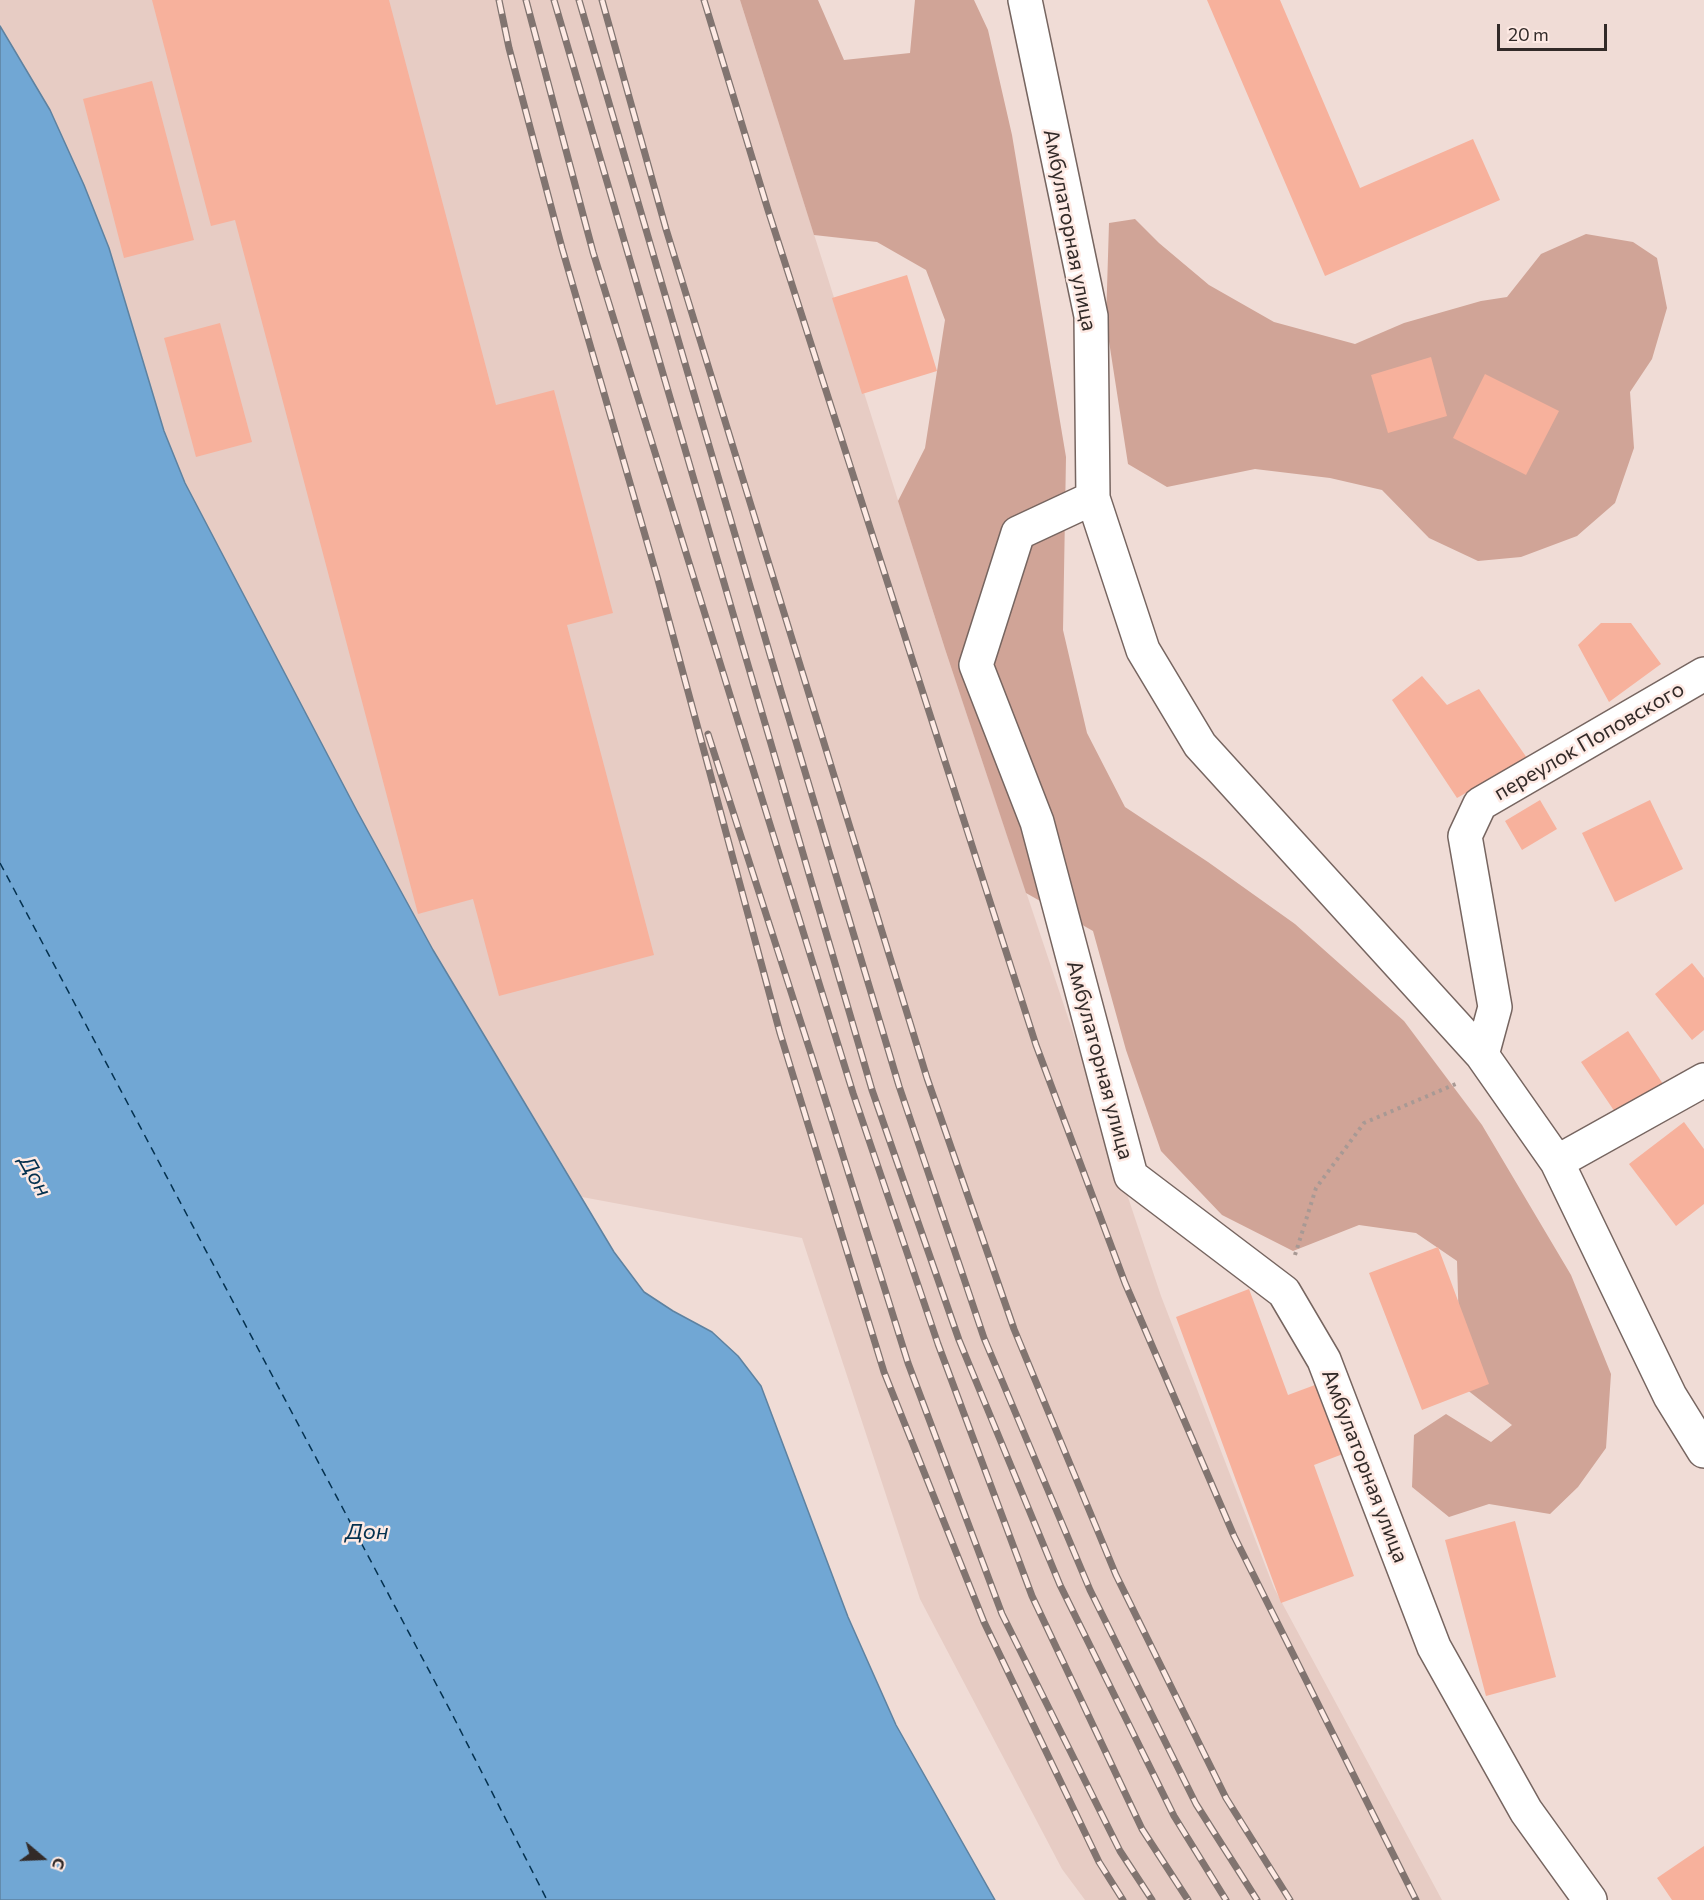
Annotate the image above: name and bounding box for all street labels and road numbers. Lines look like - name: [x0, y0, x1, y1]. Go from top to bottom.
- street label: Амбулаторная улица: [1038, 127, 1102, 333]
- street label: переулок Поповского: [1489, 676, 1689, 806]
- street label: Амбулаторная улица: [1061, 958, 1139, 1162]
- street label: Амбулаторная улица: [1317, 1366, 1413, 1566]

